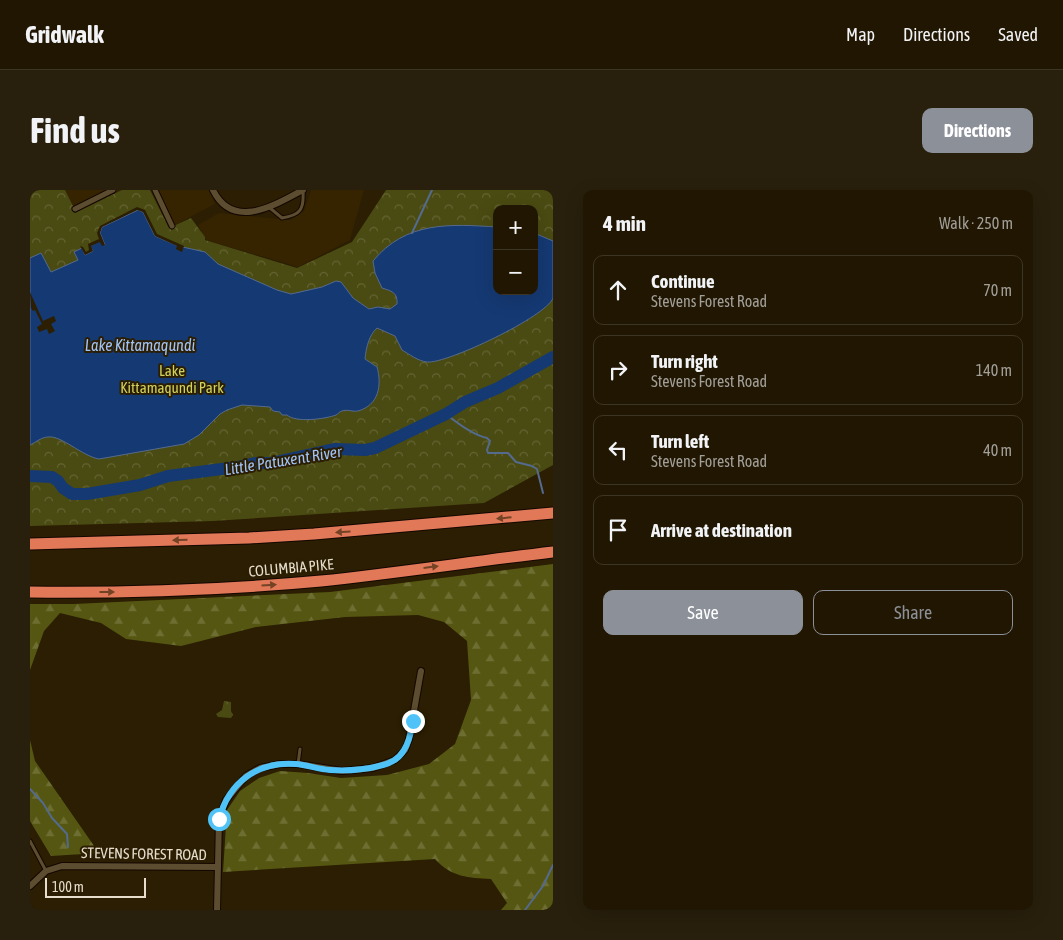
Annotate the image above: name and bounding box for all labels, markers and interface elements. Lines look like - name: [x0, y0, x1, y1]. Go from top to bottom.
- text: Gridwalk: [25, 21, 104, 48]
- text: Map: [846, 24, 875, 45]
- text: Directions: [903, 24, 970, 45]
- text: Saved: [998, 24, 1038, 45]
- button: Directions: [922, 108, 1033, 153]
- text: Find us: [30, 110, 120, 150]
- map controls: [493, 205, 538, 295]
- button: +: [493, 205, 538, 250]
- text: 4 min: [603, 211, 646, 235]
- text: Walk · 250 m: [939, 214, 1013, 232]
- button: −: [493, 250, 538, 295]
- text: Continue: [651, 270, 715, 292]
- icon: ahead: [604, 276, 632, 304]
- text: 70 m: [983, 281, 1012, 299]
- text: Stevens Forest Road: [651, 292, 767, 310]
- water label: Lake Kittamaqundi: [85, 336, 195, 355]
- text: Turn right: [651, 350, 718, 372]
- icon: right: [604, 356, 632, 384]
- text: 140 m: [976, 361, 1012, 379]
- park label: Lake Kittamaqundi Park: [120, 362, 224, 396]
- text: Stevens Forest Road: [651, 372, 767, 390]
- text: Turn left: [651, 430, 709, 452]
- icon: left: [604, 436, 632, 464]
- text: 40 m: [983, 441, 1012, 459]
- water label: Little Patuxent River: [223, 442, 344, 478]
- text: Stevens Forest Road: [651, 452, 767, 470]
- one-way arrow: [496, 514, 512, 522]
- icon: arrive: [604, 516, 632, 544]
- text: Arrive at destination: [651, 519, 792, 541]
- one-way arrow: [334, 529, 350, 537]
- one-way arrow: [172, 536, 188, 544]
- street label: COLUMBIA PIKE: [248, 555, 335, 580]
- one-way arrow: [423, 563, 439, 571]
- one-way arrow: [261, 581, 277, 589]
- one-way arrow: [99, 588, 115, 596]
- button: Save: [603, 590, 803, 635]
- button: Share: [813, 590, 1013, 635]
- route end: [402, 710, 425, 733]
- route start: [208, 808, 231, 831]
- street label: STEVENS FOREST ROAD: [81, 844, 207, 863]
- scale bar: [45, 875, 146, 898]
- text: 100 m: [52, 879, 84, 895]

